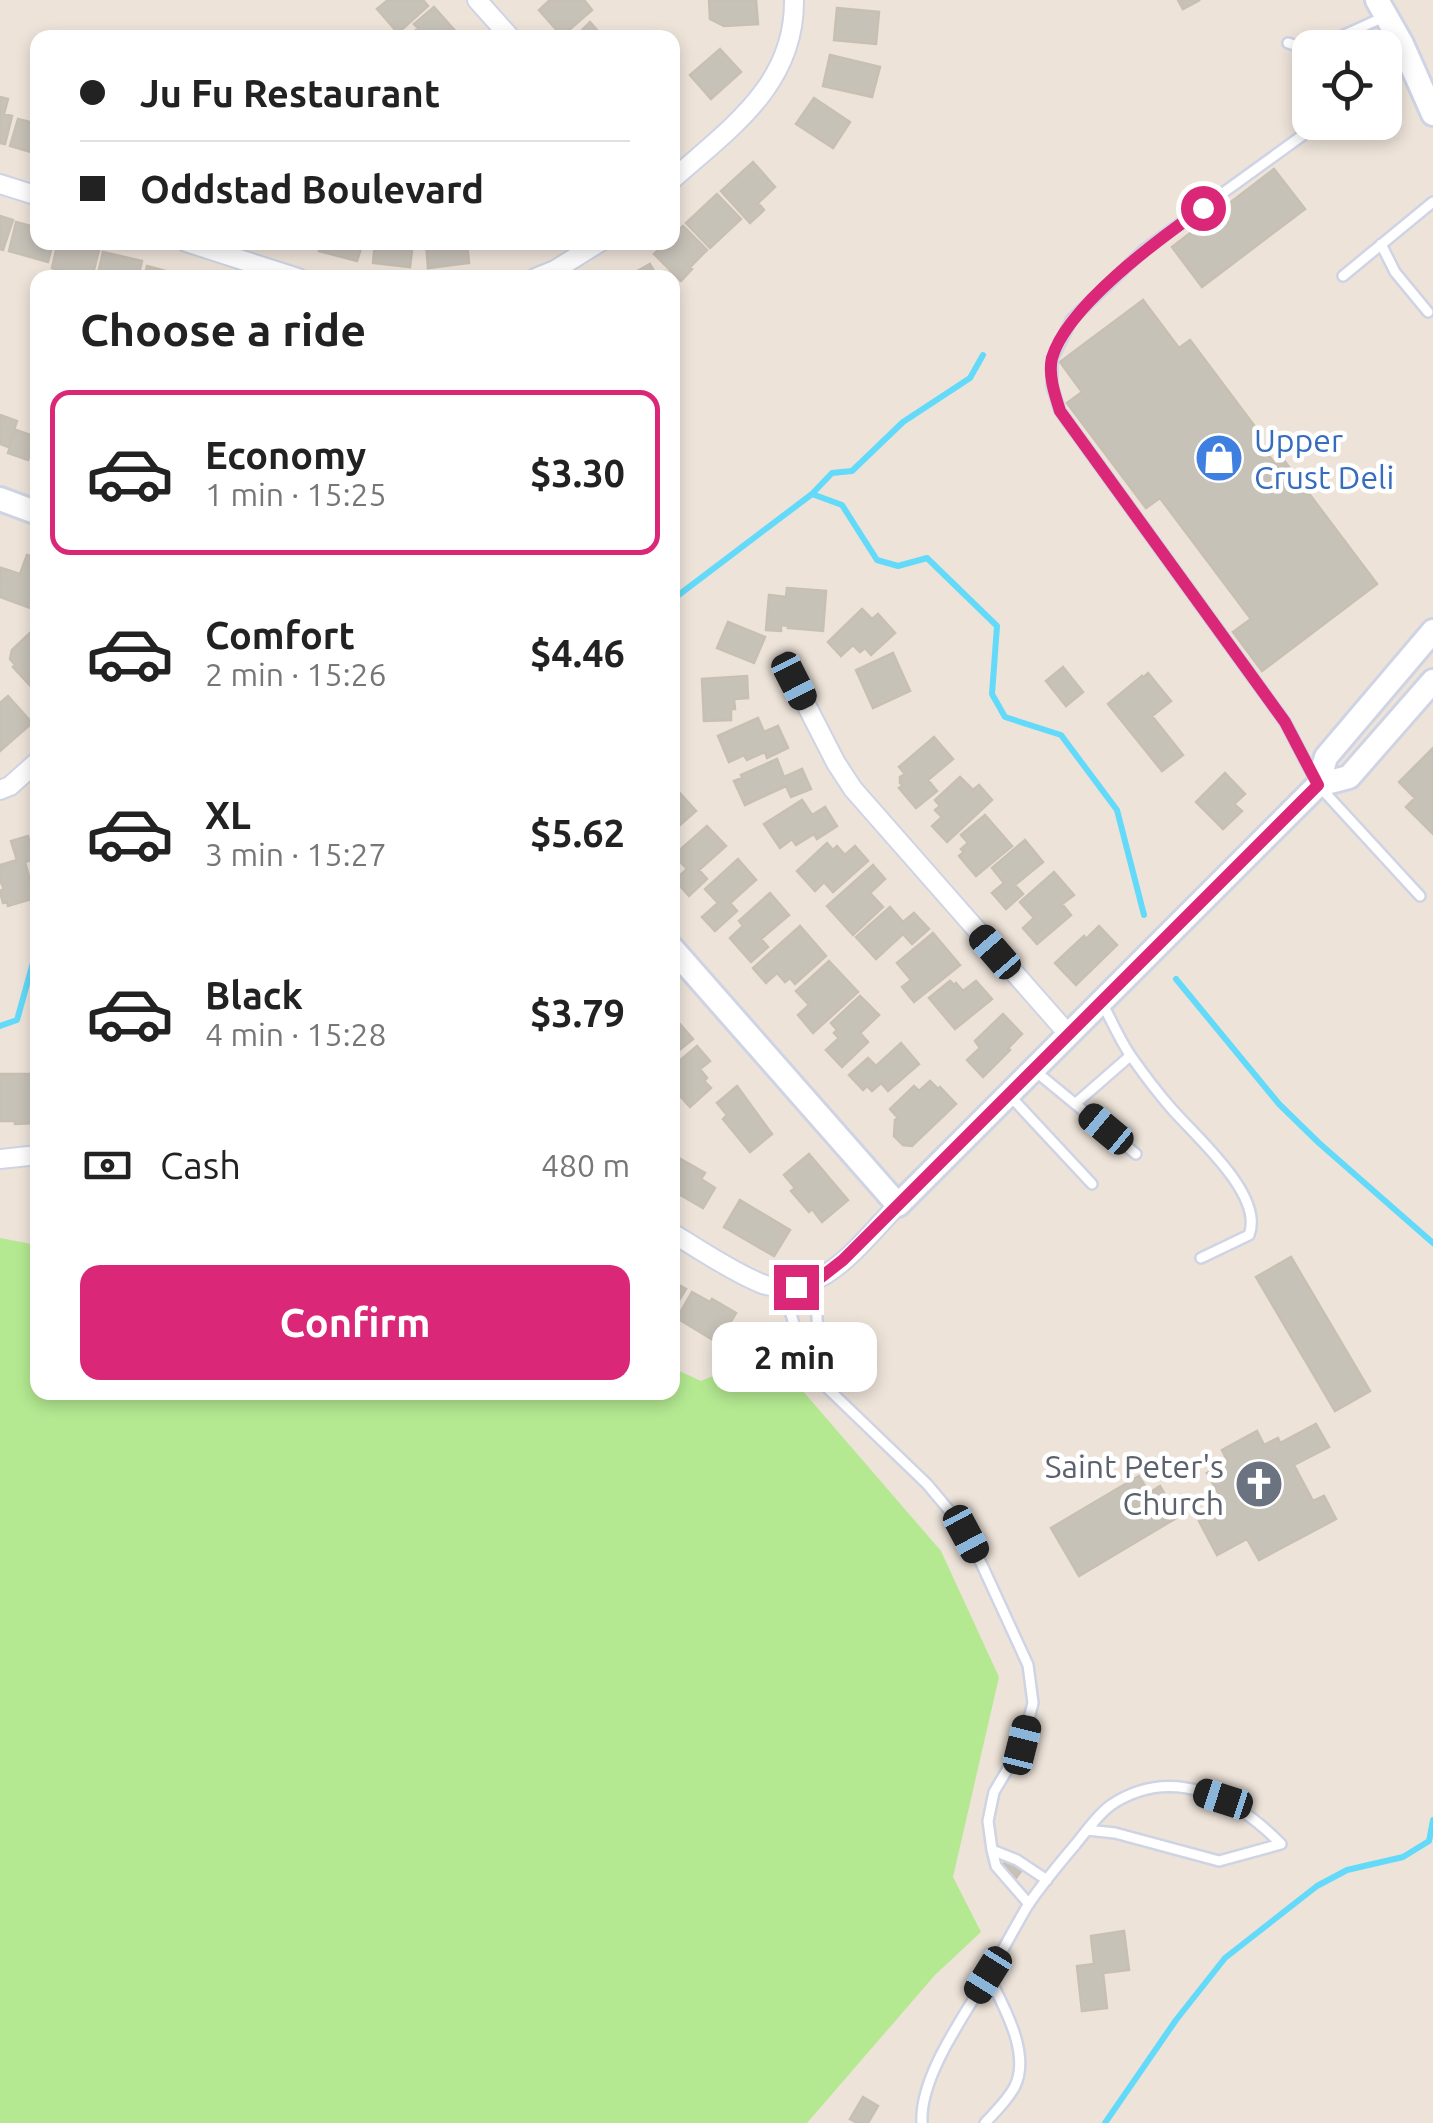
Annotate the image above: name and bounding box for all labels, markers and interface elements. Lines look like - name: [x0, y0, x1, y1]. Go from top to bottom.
- map controls: [1292, 30, 1402, 140]
- button: locate: [1292, 30, 1402, 140]
- text: Ju Fu Restaurant: [140, 72, 440, 114]
- text: Oddstad Boulevard: [140, 168, 484, 210]
- route start: [1181, 186, 1226, 231]
- text: Choose a ride: [80, 304, 366, 355]
- place label: Upper Crust Deli: [1254, 422, 1394, 495]
- icon: car: [85, 428, 175, 518]
- shop icon: Upper Crust Deli: [1193, 432, 1245, 484]
- text: Economy: [205, 434, 366, 476]
- text: $3.30: [530, 452, 625, 494]
- text: 1 min · 15:25: [205, 476, 387, 512]
- icon: car: [85, 608, 175, 698]
- text: Comfort: [205, 614, 355, 656]
- text: $4.46: [530, 632, 625, 674]
- car: [767, 647, 821, 715]
- text: 2 min · 15:26: [205, 656, 387, 692]
- icon: car: [85, 788, 175, 878]
- text: XL: [205, 794, 251, 836]
- text: $5.62: [530, 812, 625, 854]
- text: 3 min · 15:27: [205, 836, 387, 872]
- car: [964, 920, 1026, 984]
- icon: car: [85, 968, 175, 1058]
- text: Black: [205, 974, 303, 1016]
- text: $3.79: [530, 992, 625, 1034]
- text: 4 min · 15:28: [205, 1016, 387, 1052]
- car: [1073, 1098, 1139, 1160]
- icon: cash: [80, 1138, 135, 1193]
- text: Cash: [160, 1144, 241, 1186]
- text: 480 m: [541, 1147, 630, 1183]
- button: Confirm: [80, 1265, 630, 1380]
- route end: [774, 1265, 819, 1310]
- callout: 2 min: [714, 1322, 878, 1392]
- text: 2 min: [754, 1339, 835, 1375]
- place label: Saint Peter's Church: [1045, 1448, 1224, 1521]
- church icon: Saint Peter's Church: [1233, 1458, 1285, 1510]
- car: [939, 1500, 993, 1568]
- car: [1000, 1712, 1044, 1778]
- car: [1190, 1775, 1256, 1823]
- car: [959, 1942, 1017, 2008]

